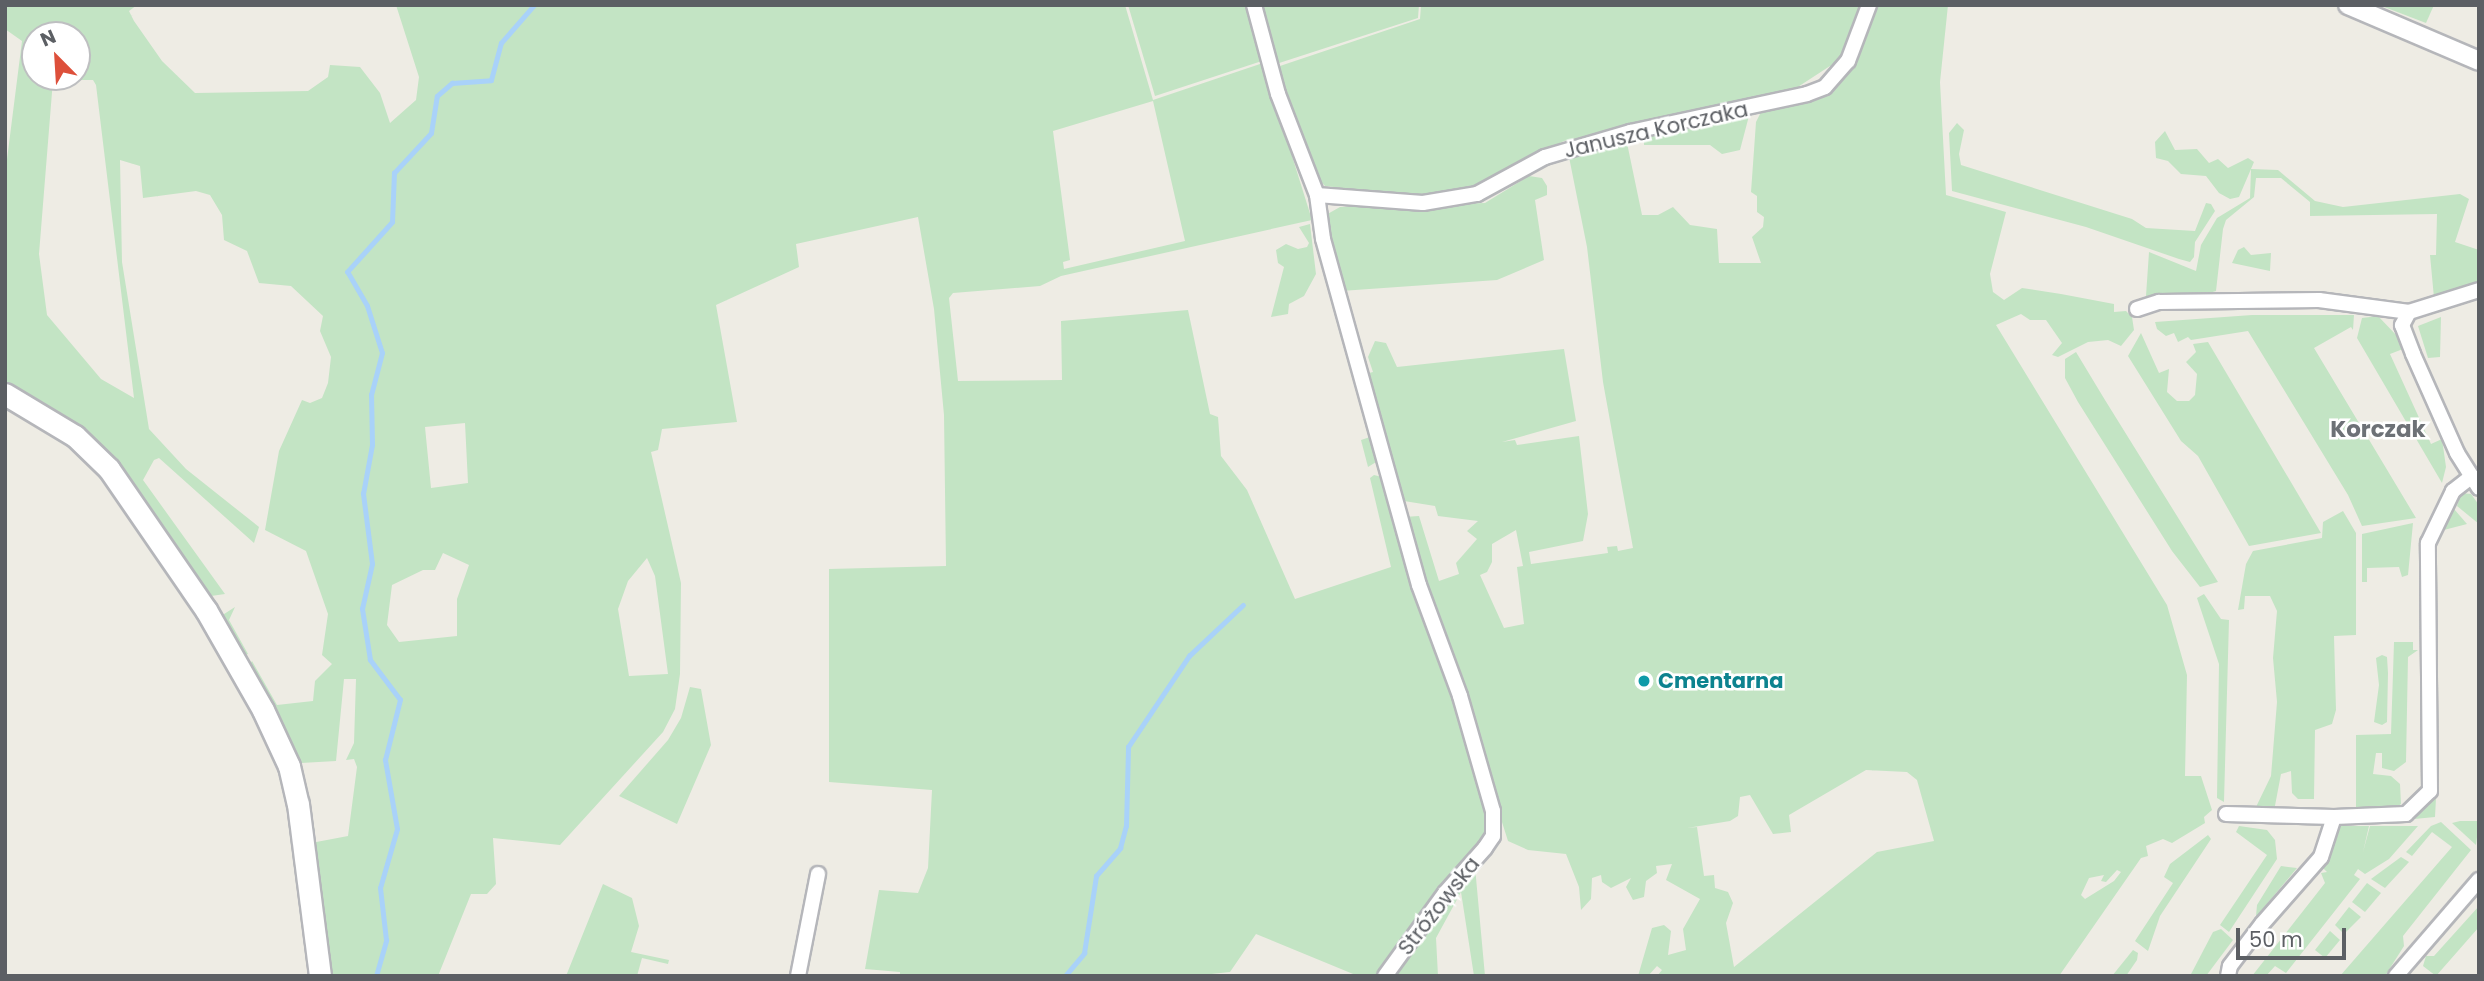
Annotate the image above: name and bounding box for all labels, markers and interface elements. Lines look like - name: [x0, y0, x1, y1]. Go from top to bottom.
- north arrow: [21, 21, 91, 91]
- text: N: [36, 23, 60, 53]
- street label: Janusza Korczaka: [1562, 97, 1750, 163]
- district label: Korczak: [2330, 415, 2426, 443]
- place label: Cmentarna: [1658, 668, 1784, 694]
- marker: Cmentarna: [1636, 673, 1652, 689]
- street label: Stróżowska: [1393, 852, 1485, 960]
- scale bar: [2239, 914, 2349, 958]
- text: 50 m: [2249, 925, 2303, 954]

